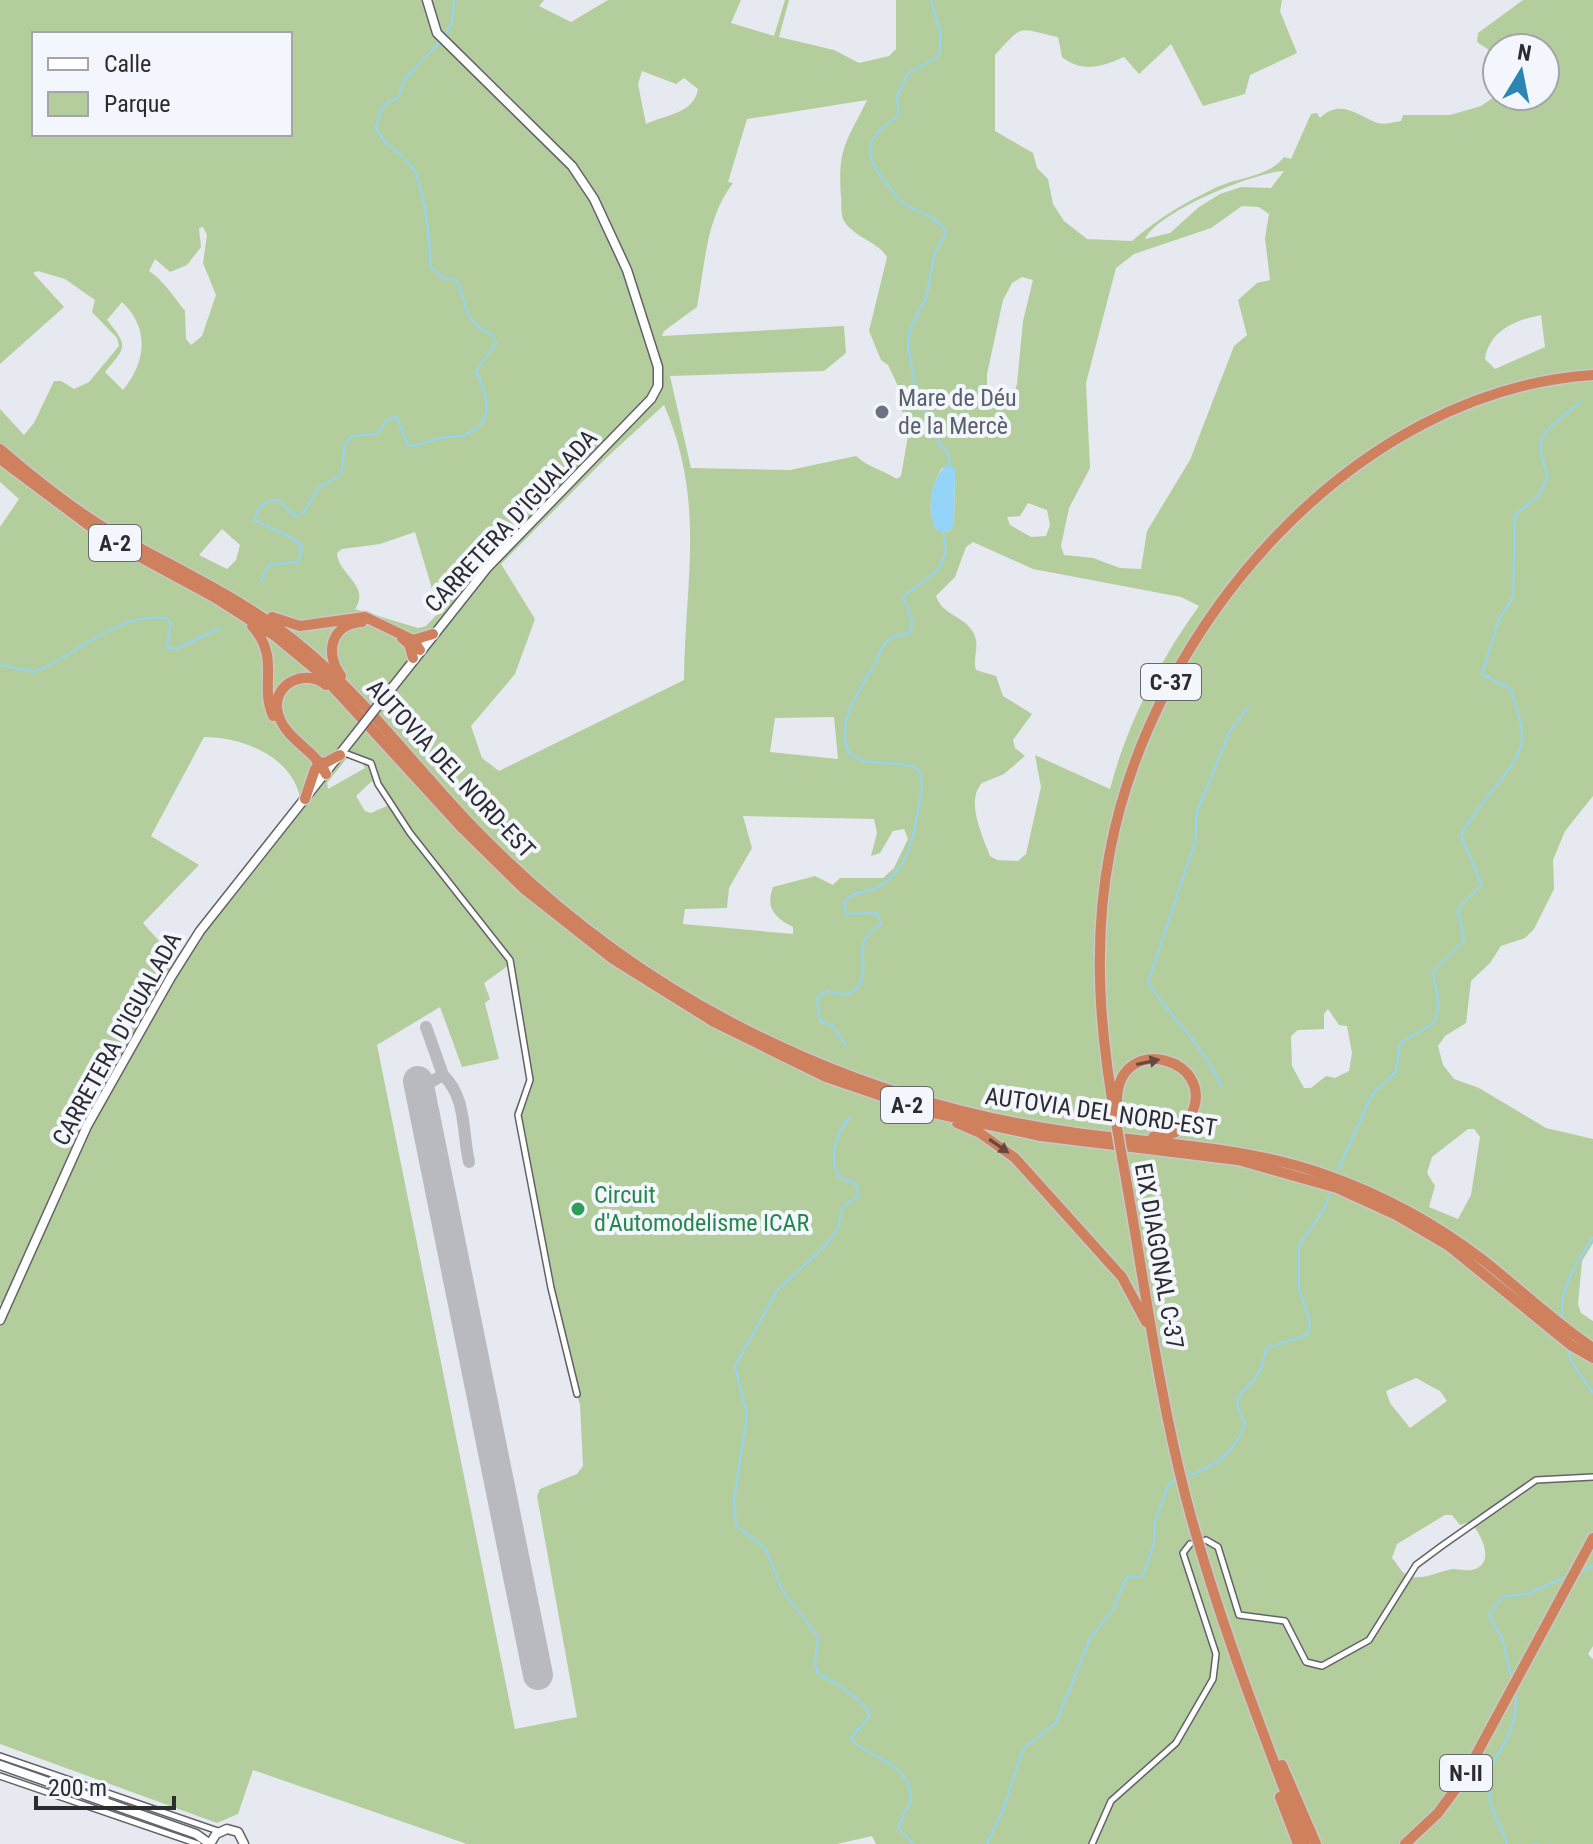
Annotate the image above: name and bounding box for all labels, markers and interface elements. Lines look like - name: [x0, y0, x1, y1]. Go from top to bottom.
- legend: [32, 32, 292, 136]
- north arrow: [1481, 32, 1561, 112]
- text: N: [1516, 39, 1533, 66]
- text: Calle: [104, 50, 151, 78]
- text: Parque: [104, 90, 171, 118]
- place label: Mare de Déu de la Mercè: [898, 384, 1017, 440]
- marker: Mare de Déu de la Mercè: [873, 403, 891, 421]
- street label: CARRETERA D'IGUALADA: [419, 424, 603, 618]
- road number: A-2: [89, 525, 141, 561]
- road number: C-37: [1141, 664, 1201, 700]
- street label: AUTOVIA DEL NORD-EST: [361, 674, 541, 864]
- street label: CARRETERA D'IGUALADA: [47, 927, 187, 1151]
- one-way arrow: [1135, 1055, 1160, 1068]
- street label: AUTOVIA DEL NORD-EST: [983, 1082, 1219, 1142]
- road number: A-2: [881, 1087, 933, 1123]
- one-way arrow: [988, 1138, 1009, 1153]
- street label: EIX DIAGONAL C-37: [1129, 1161, 1189, 1351]
- place label: Circuit d'Automodelisme ICAR: [594, 1181, 809, 1237]
- marker: Circuit d'Automodelisme ICAR: [569, 1200, 587, 1218]
- road number: N-II: [1440, 1755, 1492, 1791]
- scale bar: [36, 1760, 174, 1810]
- text: 200 m: [48, 1774, 107, 1802]

